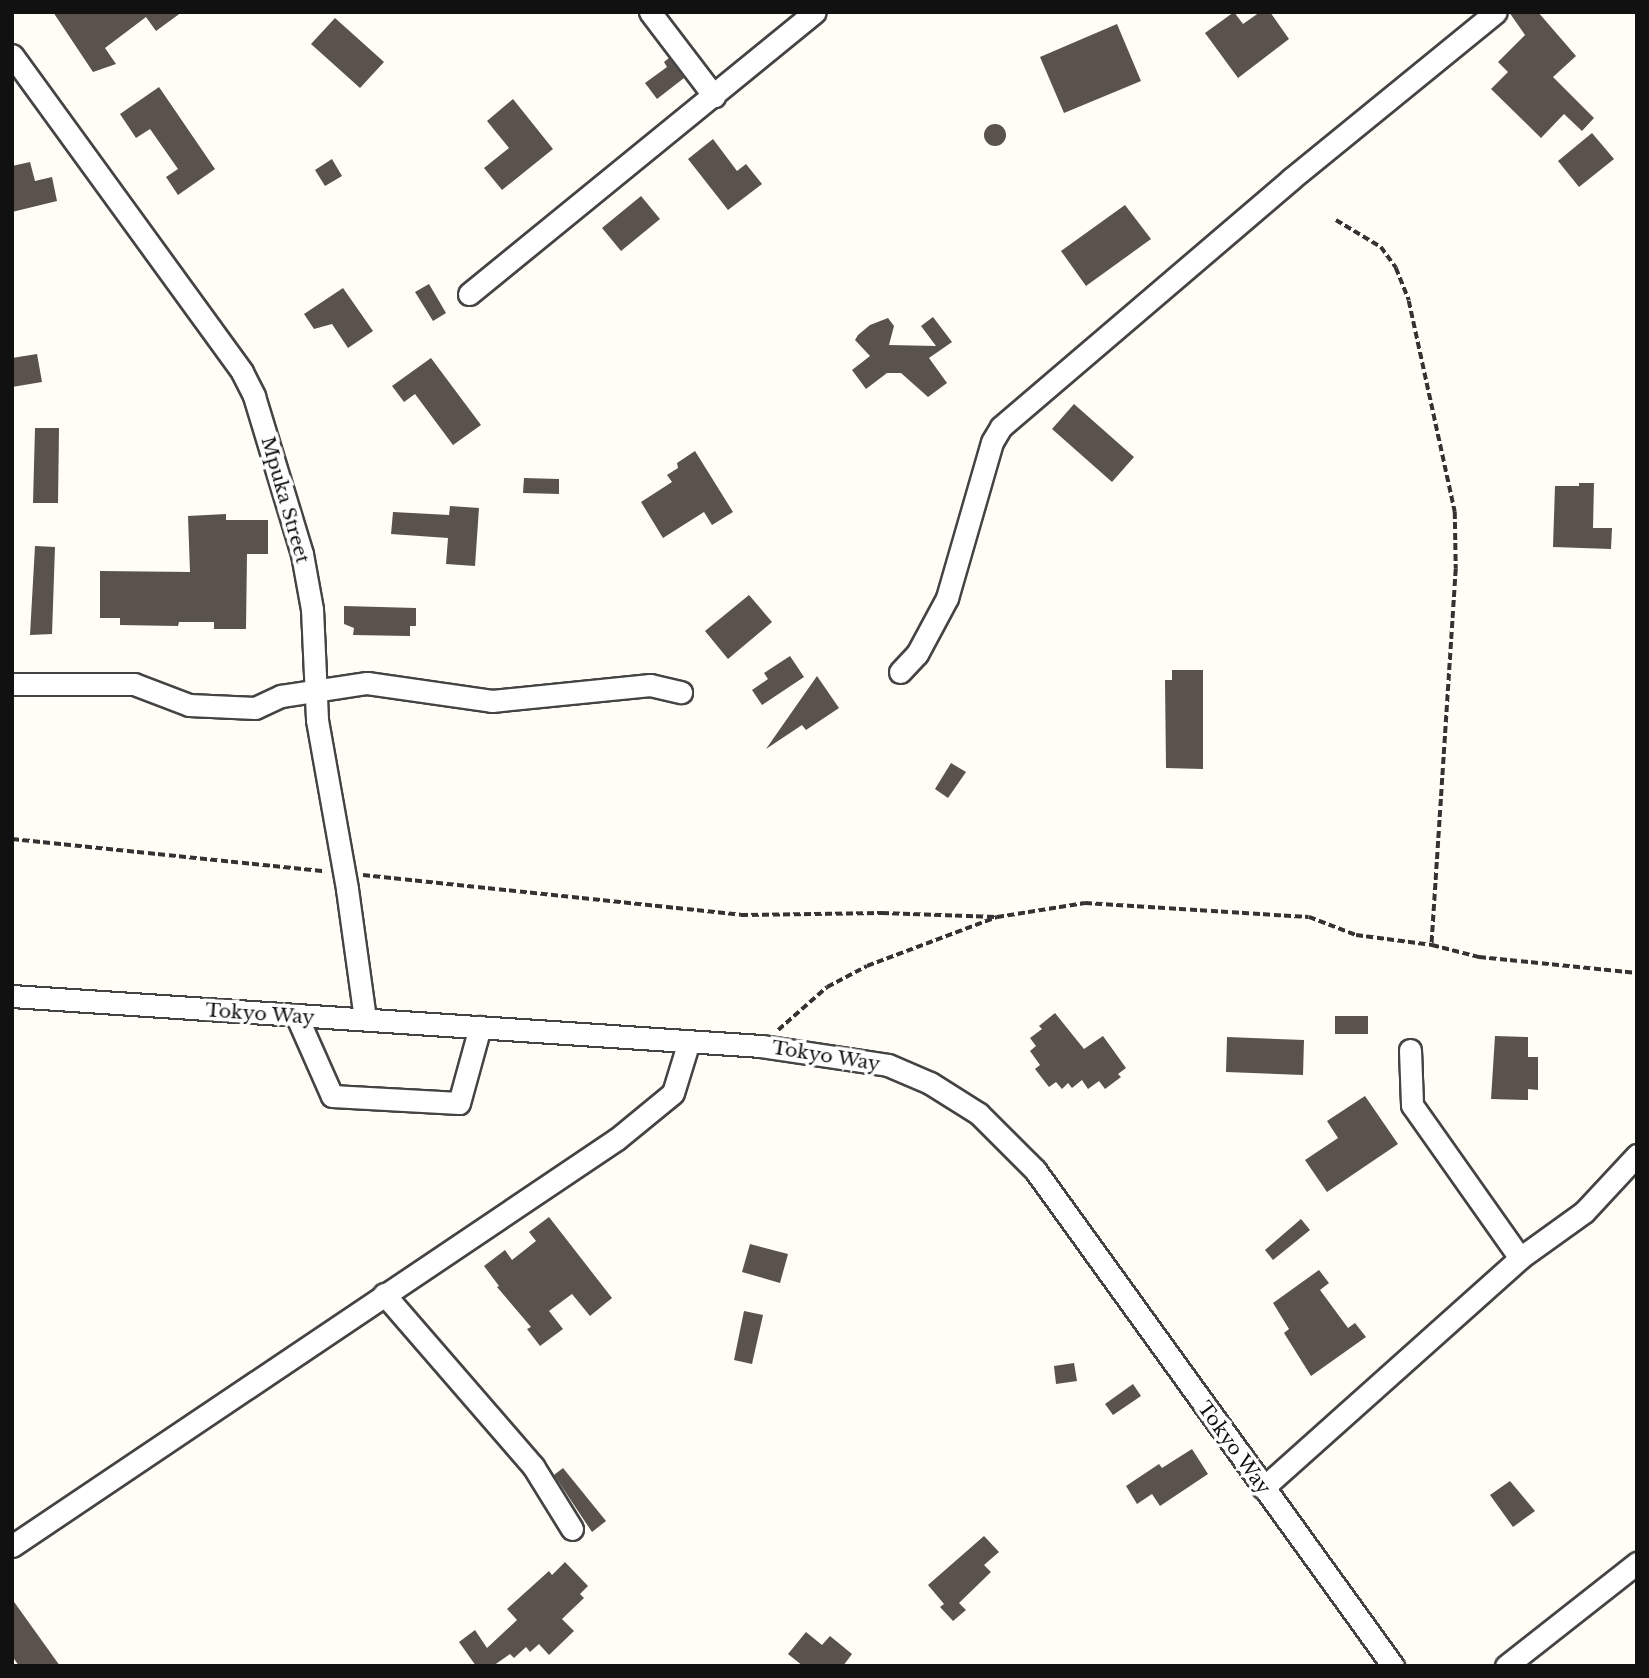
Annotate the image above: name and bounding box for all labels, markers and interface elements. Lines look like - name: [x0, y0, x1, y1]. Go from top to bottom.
- street label: Mpuka Street: [256, 434, 314, 566]
- street label: Tokyo Way: [204, 999, 316, 1029]
- street label: Tokyo Way: [770, 1036, 882, 1076]
- street label: Tokyo Way: [1192, 1397, 1276, 1499]

